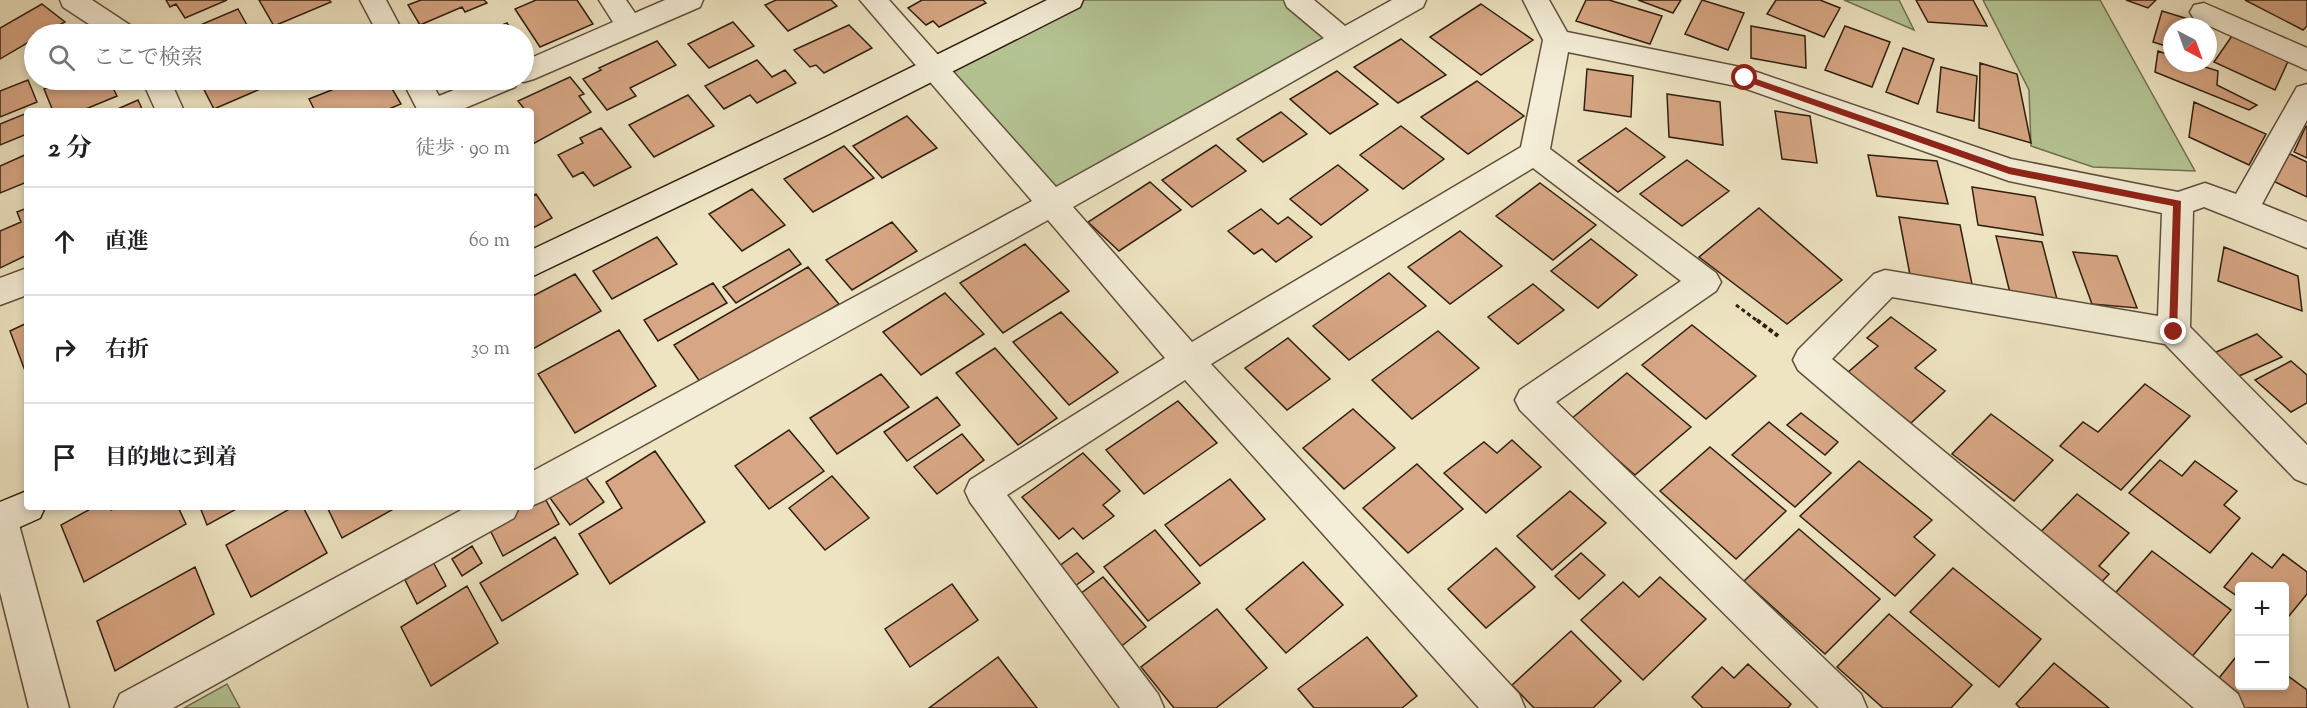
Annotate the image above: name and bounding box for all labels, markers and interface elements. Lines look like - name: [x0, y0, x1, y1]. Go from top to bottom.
- north arrow: [2163, 18, 2217, 72]
- search box: [24, 24, 534, 90]
- icon: search: [45, 41, 78, 74]
- text: ここで検索: [93, 43, 203, 75]
- route start: [1731, 64, 1757, 90]
- text: 2 分: [48, 131, 92, 168]
- text: 徒歩 · 90 m: [415, 135, 510, 164]
- icon: ahead: [48, 225, 81, 258]
- text: 直進: [105, 227, 149, 259]
- text: 60 m: [469, 227, 510, 256]
- route end: [2160, 318, 2186, 344]
- icon: right: [48, 333, 81, 366]
- text: 右折: [105, 335, 149, 367]
- text: 30 m: [471, 335, 510, 364]
- icon: arrive: [48, 441, 81, 474]
- text: 目的地に到着: [105, 443, 237, 475]
- map controls: [2235, 582, 2289, 690]
- button: +: [2235, 582, 2289, 636]
- button: −: [2235, 636, 2289, 690]

